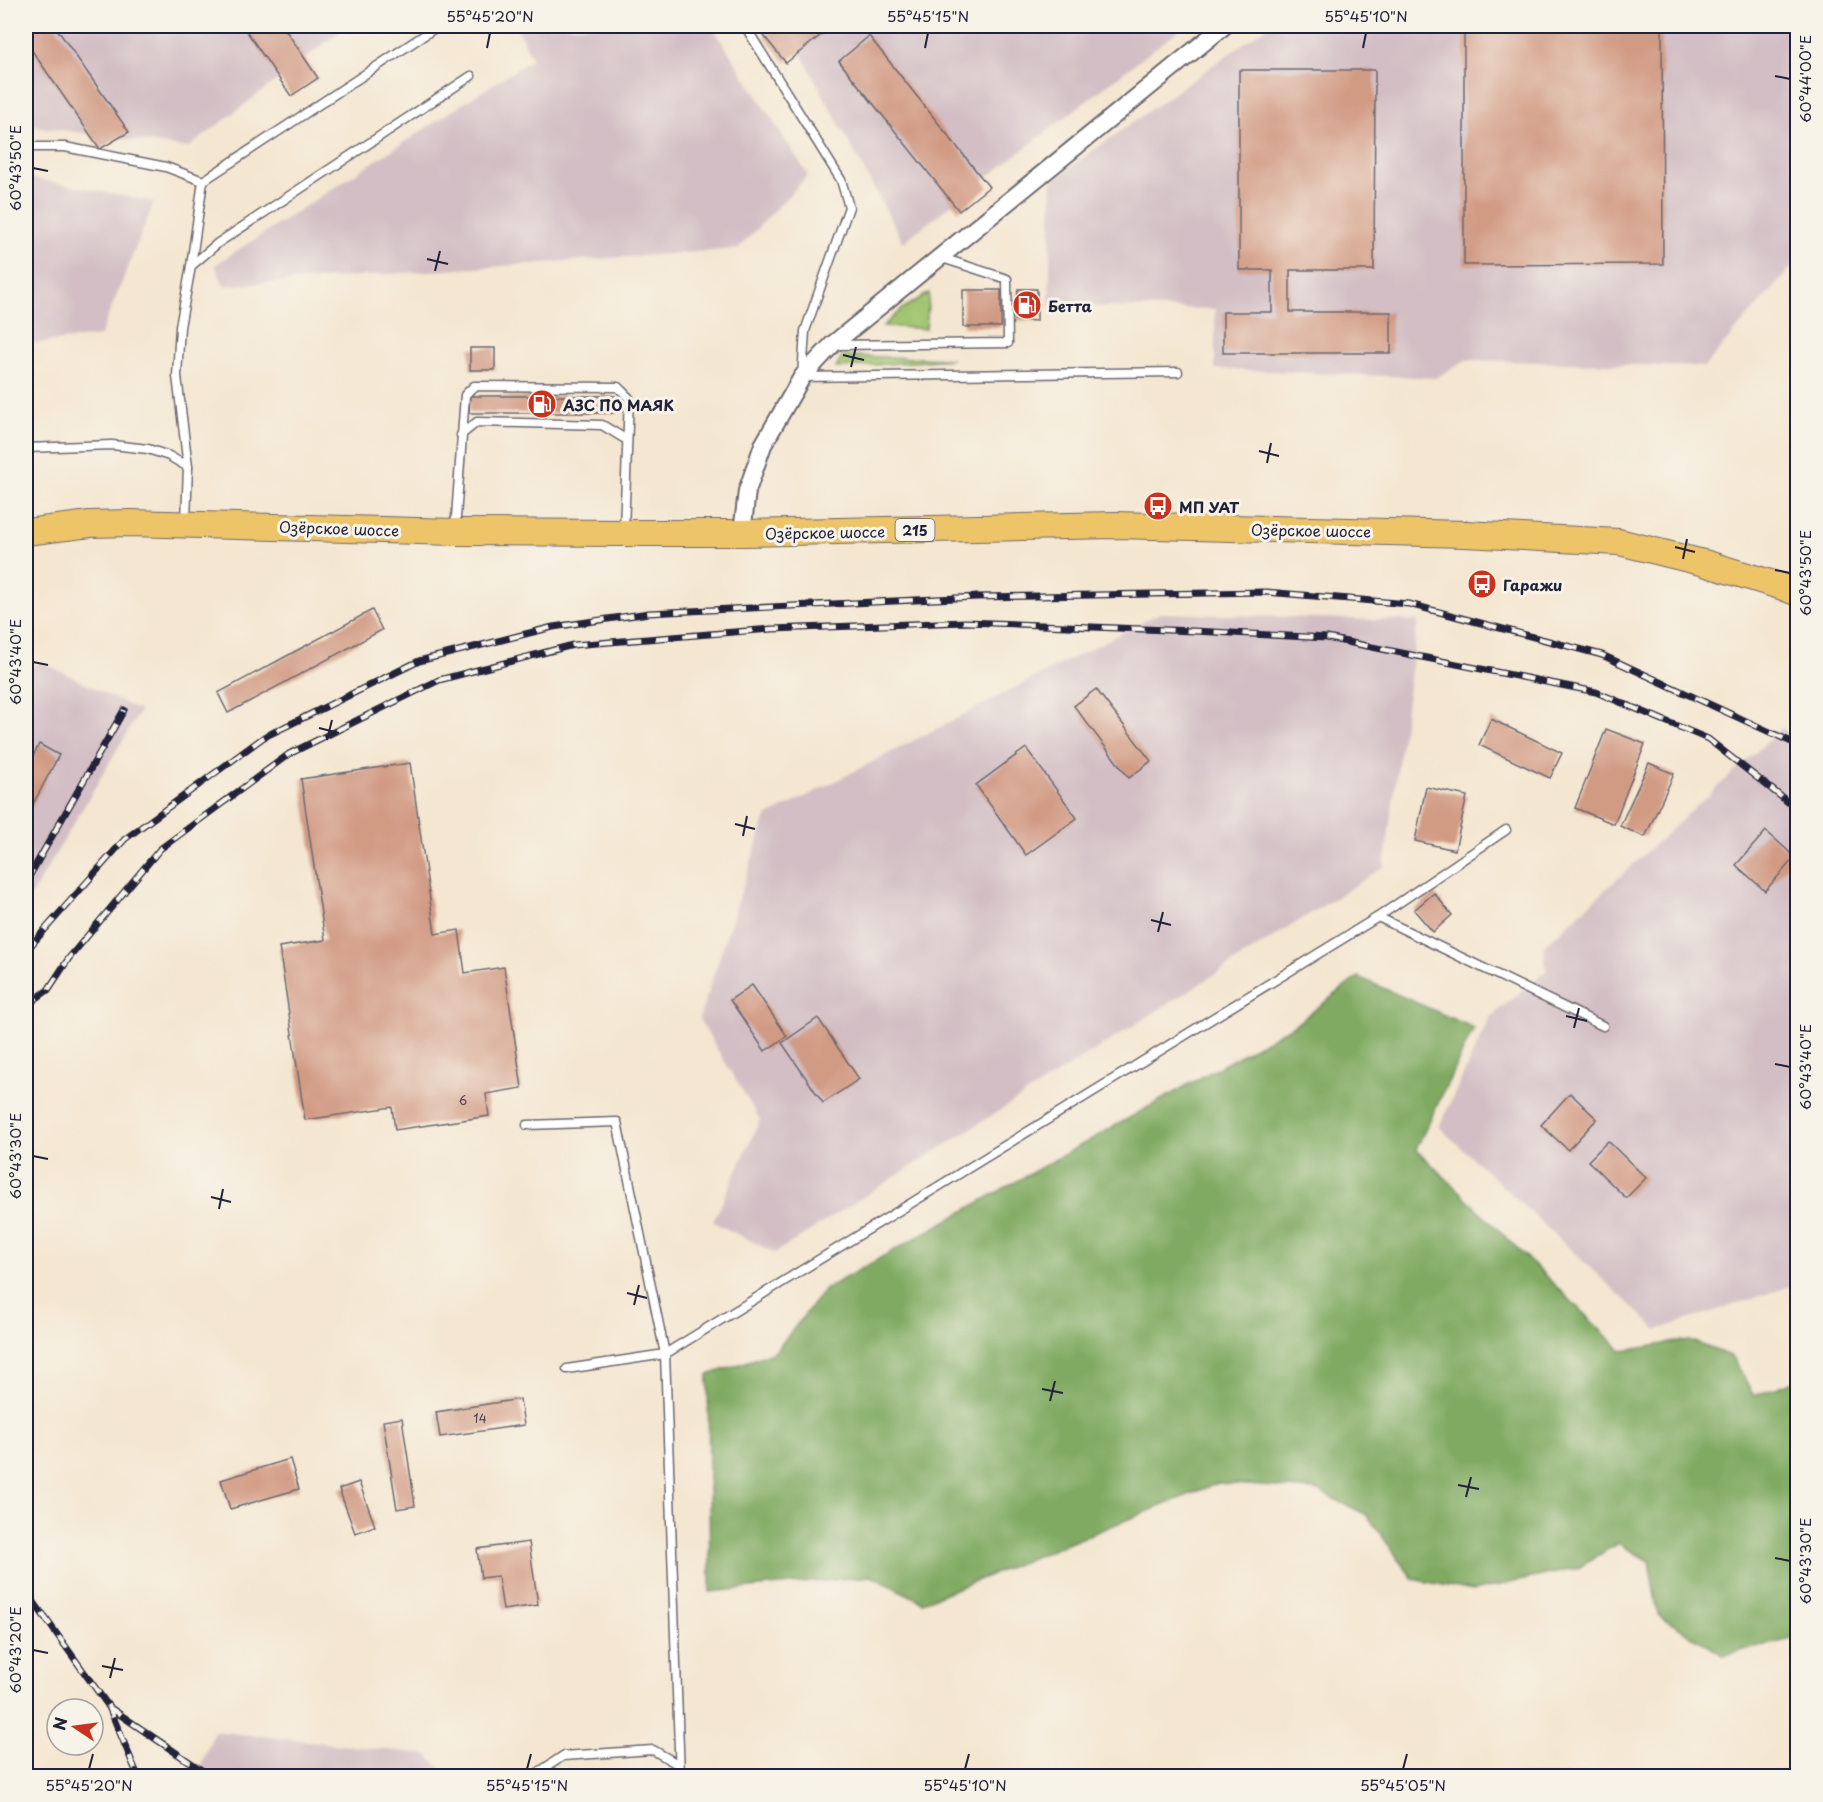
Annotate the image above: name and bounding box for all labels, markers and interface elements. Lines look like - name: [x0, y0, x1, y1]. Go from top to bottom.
- text: 55°45'20"N: [446, 4, 534, 27]
- text: 55°45'15"N: [887, 4, 969, 27]
- text: 55°45'10"N: [1324, 4, 1408, 27]
- text: 60°44'00"E: [1793, 35, 1816, 123]
- text: 60°43'50"E: [3, 125, 26, 211]
- fuel station icon: Бетта: [1011, 289, 1043, 321]
- place label: Бетта: [1048, 294, 1093, 317]
- fuel station icon: АЗС ПО МАЯК: [526, 388, 558, 420]
- place label: АЗС ПО МАЯК: [562, 393, 674, 416]
- bus stop icon: МП УАТ: [1142, 490, 1174, 522]
- place label: МП УАТ: [1179, 495, 1240, 518]
- street label: Озёрское шоссе: [278, 514, 400, 542]
- street label: Озёрское шоссе: [1251, 517, 1371, 543]
- street label: Озёрское шоссе: [765, 519, 885, 545]
- road number: 215: [896, 519, 934, 541]
- text: 60°43'50"E: [1793, 530, 1816, 616]
- bus stop icon: Гаражи: [1466, 568, 1498, 600]
- place label: Гаражи: [1503, 573, 1562, 596]
- text: 60°43'40"E: [3, 619, 26, 705]
- text: 60°43'40"E: [1793, 1024, 1816, 1110]
- house number: 6: [459, 1091, 467, 1109]
- text: 60°43'30"E: [3, 1113, 26, 1199]
- house number: 14: [473, 1409, 487, 1427]
- text: 60°43'30"E: [1793, 1518, 1816, 1604]
- text: 60°43'20"E: [3, 1606, 26, 1694]
- north arrow: [45, 1697, 105, 1757]
- text: N: [46, 1715, 73, 1732]
- text: 55°45'20"N: [45, 1773, 133, 1796]
- text: 55°45'15"N: [486, 1773, 568, 1796]
- text: 55°45'10"N: [923, 1773, 1007, 1796]
- text: 55°45'05"N: [1360, 1773, 1446, 1796]

